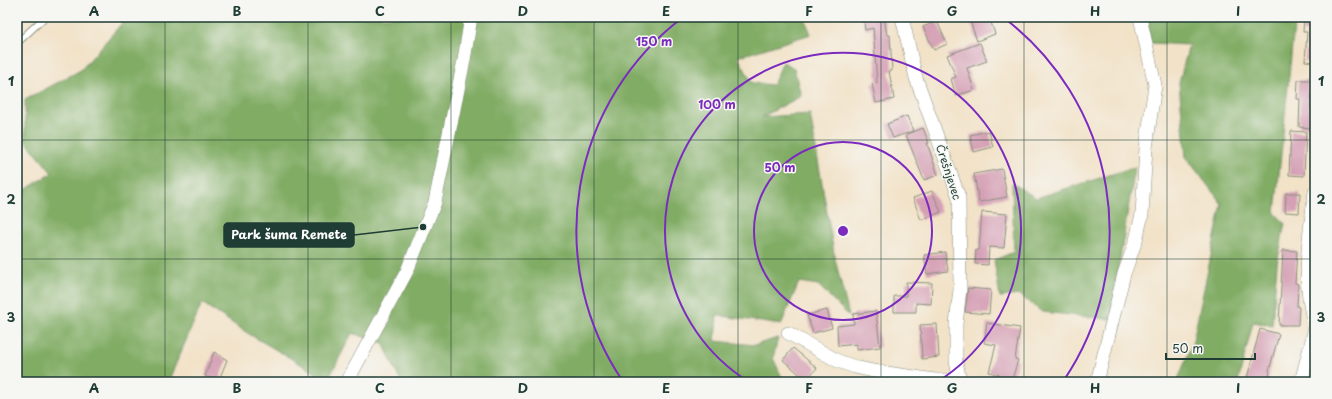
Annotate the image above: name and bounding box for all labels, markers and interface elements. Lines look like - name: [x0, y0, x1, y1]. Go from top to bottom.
- text: A: [89, 1, 99, 20]
- text: B: [233, 1, 242, 20]
- text: C: [375, 1, 385, 20]
- text: D: [518, 1, 528, 20]
- text: E: [662, 1, 670, 20]
- text: F: [805, 1, 813, 20]
- text: G: [947, 1, 957, 20]
- text: H: [1090, 1, 1100, 20]
- text: I: [1236, 1, 1240, 20]
- text: 150 m: [636, 32, 672, 50]
- text: 1: [8, 71, 14, 90]
- text: 1: [1318, 71, 1324, 90]
- text: 100 m: [698, 95, 736, 113]
- street label: Črešnjevec: [932, 142, 966, 202]
- text: 50 m: [764, 158, 796, 176]
- text: 2: [6, 189, 16, 208]
- text: 2: [1316, 189, 1326, 208]
- callout: Park šuma Remete: [224, 223, 354, 247]
- centre of rings: [836, 224, 850, 238]
- text: Park šuma Remete: [231, 225, 347, 243]
- text: 3: [7, 307, 16, 326]
- text: 3: [1317, 307, 1326, 326]
- scale bar: [1166, 335, 1255, 361]
- text: 50 m: [1172, 339, 1203, 357]
- text: A: [89, 378, 99, 397]
- text: B: [233, 378, 242, 397]
- text: C: [375, 378, 385, 397]
- text: D: [518, 378, 528, 397]
- text: E: [662, 378, 670, 397]
- text: F: [805, 378, 813, 397]
- text: G: [947, 378, 957, 397]
- text: H: [1090, 378, 1100, 397]
- text: I: [1236, 378, 1240, 397]

